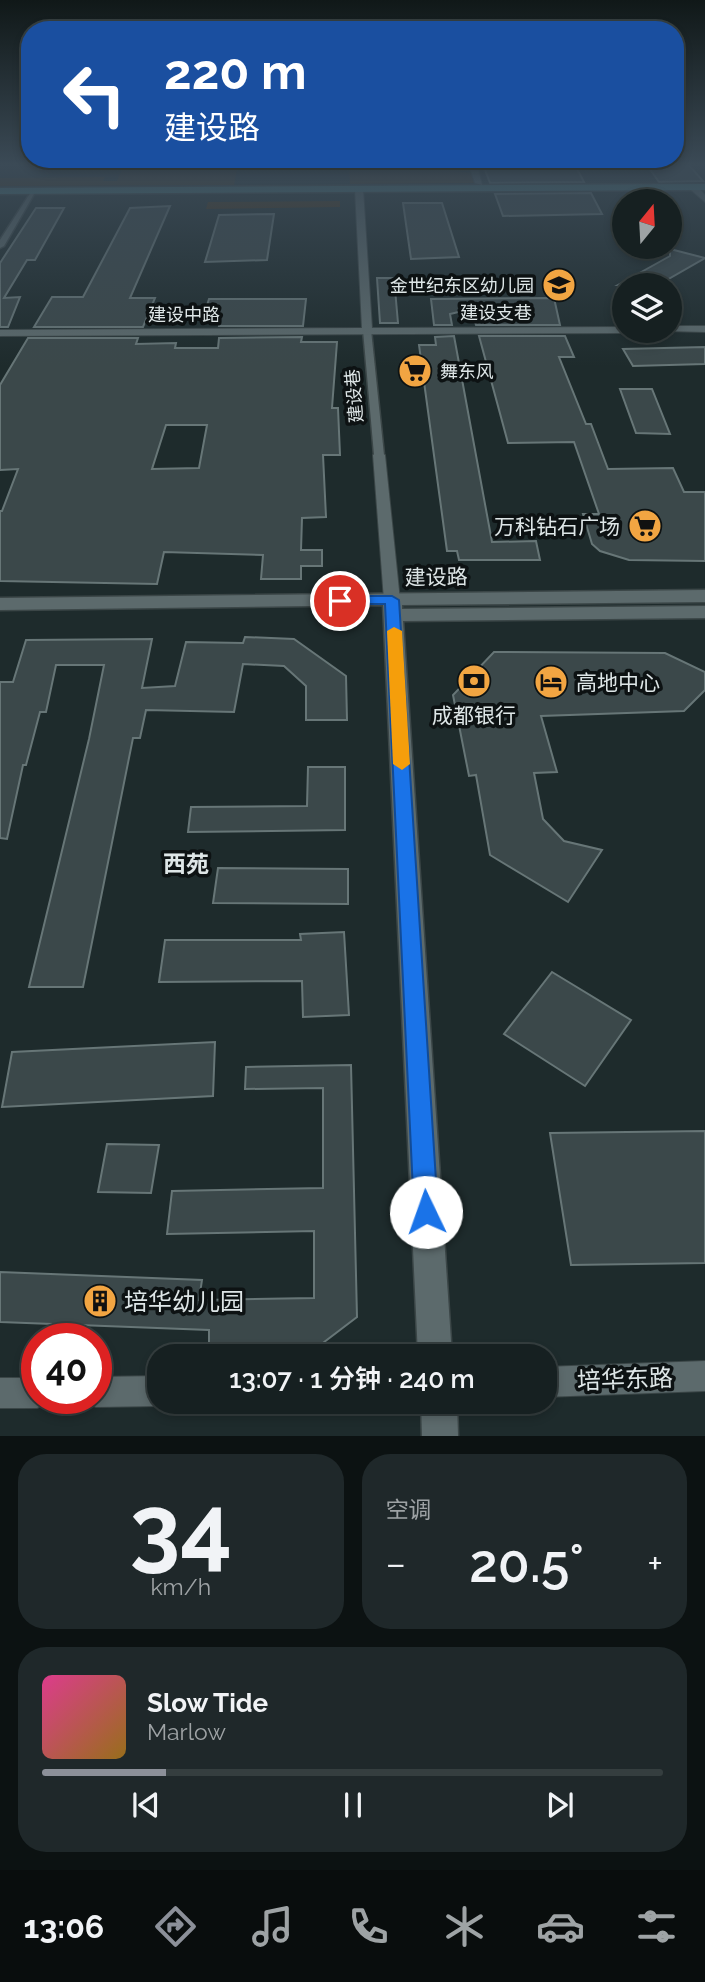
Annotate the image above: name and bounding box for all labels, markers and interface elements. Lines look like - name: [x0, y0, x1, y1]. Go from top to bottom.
- text: 220 m: [164, 43, 307, 100]
- icon: left: [49, 49, 140, 140]
- text: 建设路: [164, 109, 260, 146]
- north arrow: [612, 189, 682, 259]
- map controls: [612, 189, 682, 343]
- school or university icon: 金世纪东区幼儿园: [540, 266, 578, 304]
- button: layers: [612, 273, 682, 343]
- place label: 金世纪东区幼儿园: [390, 275, 534, 296]
- street label: 建设支巷: [460, 302, 532, 323]
- street label: 建设中路: [148, 304, 220, 325]
- supermarket icon: 舞东风: [396, 352, 434, 390]
- place label: 舞东风: [440, 361, 494, 382]
- street label: 建设巷: [341, 368, 367, 424]
- supermarket icon: 万科钻石广场: [626, 507, 664, 545]
- place label: 万科钻石广场: [494, 514, 620, 539]
- street label: 建设路: [404, 564, 468, 590]
- pin: [310, 571, 370, 631]
- icon: arrive: [321, 582, 359, 620]
- bank icon: 成都银行: [455, 662, 493, 700]
- hotel icon: 高地中心: [532, 663, 570, 701]
- place label: 高地中心: [576, 670, 660, 695]
- place label: 成都银行: [432, 703, 516, 728]
- district label: 西苑: [163, 850, 209, 877]
- position arrow: [389, 1175, 463, 1249]
- building icon: 培华幼儿园: [81, 1282, 119, 1320]
- place label: 培华幼儿园: [124, 1287, 244, 1316]
- speed limit sign: 40: [21, 1323, 112, 1414]
- street label: 培华东路: [577, 1363, 673, 1395]
- text: 13:07 · 1 分钟 · 240 m: [229, 1364, 475, 1394]
- text: 34: [129, 1474, 232, 1581]
- text: 空调: [386, 1496, 432, 1523]
- text: 20.5°: [469, 1533, 584, 1594]
- text: −: [386, 1541, 406, 1586]
- text: +: [647, 1541, 663, 1586]
- text: km/h: [150, 1573, 211, 1600]
- text: Slow Tide: [147, 1688, 268, 1718]
- text: Marlow: [147, 1718, 226, 1745]
- icon: previous: [127, 1786, 165, 1824]
- icon: pause: [334, 1786, 372, 1824]
- icon: next: [541, 1786, 579, 1824]
- icon: directions: [151, 1902, 200, 1951]
- icon: music: [248, 1902, 297, 1951]
- icon: phone: [344, 1902, 393, 1951]
- icon: climate: [440, 1902, 489, 1951]
- icon: car: [536, 1902, 585, 1951]
- icon: filters: [632, 1902, 681, 1951]
- text: 13:06: [24, 1908, 104, 1945]

